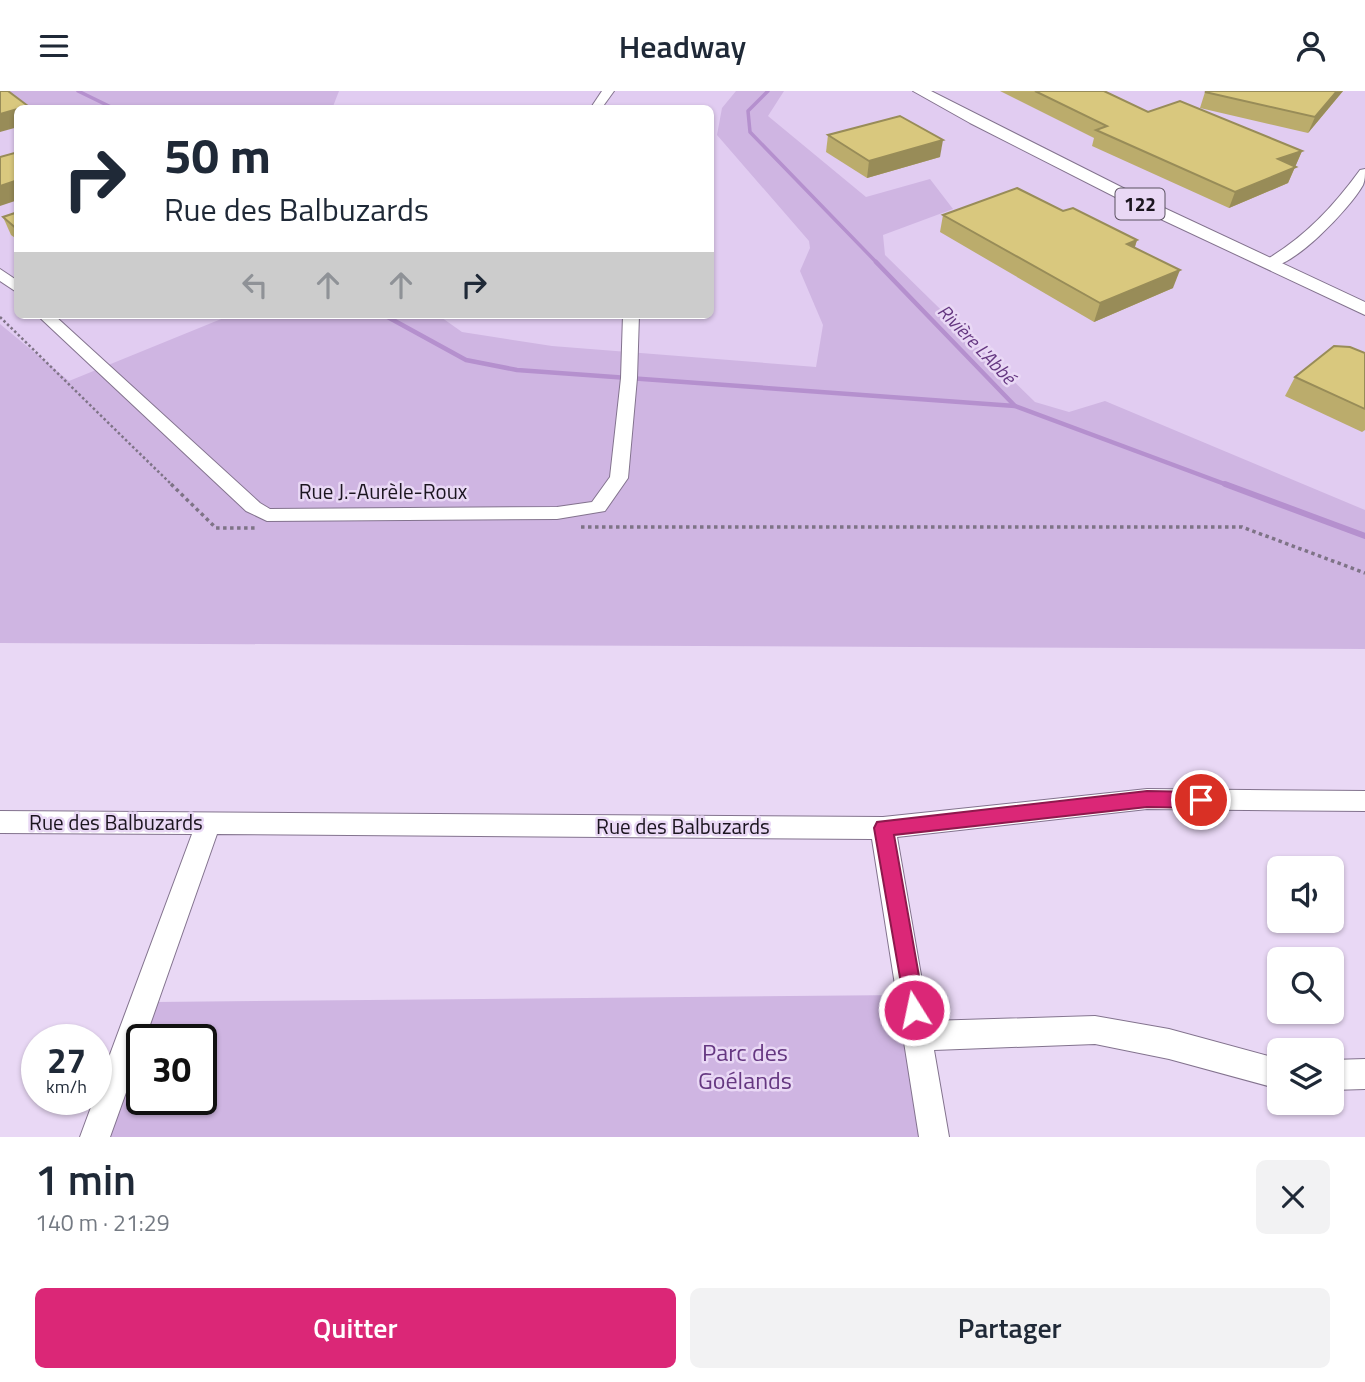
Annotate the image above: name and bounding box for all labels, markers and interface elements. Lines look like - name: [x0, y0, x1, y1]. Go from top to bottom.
- text: Headway: [619, 22, 746, 70]
- icon: menu: [35, 27, 73, 65]
- icon: person: [1292, 27, 1330, 65]
- text: 50 m: [164, 117, 271, 192]
- icon: right: [49, 133, 140, 224]
- text: Rue des Balbuzards: [164, 185, 429, 233]
- road number: 122: [1116, 188, 1164, 219]
- icon: left: [236, 266, 274, 304]
- icon: ahead: [309, 266, 347, 304]
- icon: ahead: [382, 266, 420, 304]
- icon: right: [455, 266, 493, 304]
- water label: Rivière L'Abbé: [932, 297, 1025, 392]
- street label: Rue J.-Aurèle-Roux: [299, 475, 468, 507]
- pin: [1171, 770, 1231, 830]
- icon: arrive: [1182, 781, 1220, 819]
- street label: Rue des Balbuzards: [29, 806, 203, 838]
- street label: Rue des Balbuzards: [596, 810, 770, 842]
- map controls: [1267, 856, 1344, 1115]
- button: sound: [1267, 856, 1344, 933]
- button: search: [1267, 947, 1344, 1024]
- position arrow: [877, 973, 951, 1047]
- speed limit sign: 30: [126, 1024, 217, 1115]
- text: 27: [47, 1033, 86, 1087]
- park label: Parc des Goélands: [698, 1034, 792, 1098]
- button: layers: [1267, 1038, 1344, 1115]
- text: km/h: [46, 1073, 87, 1100]
- text: 1 min: [35, 1147, 136, 1211]
- button: close: [1256, 1160, 1330, 1234]
- text: 140 m · 21:29: [35, 1205, 170, 1240]
- button: Quitter: [35, 1288, 676, 1368]
- button: Partager: [690, 1288, 1330, 1368]

